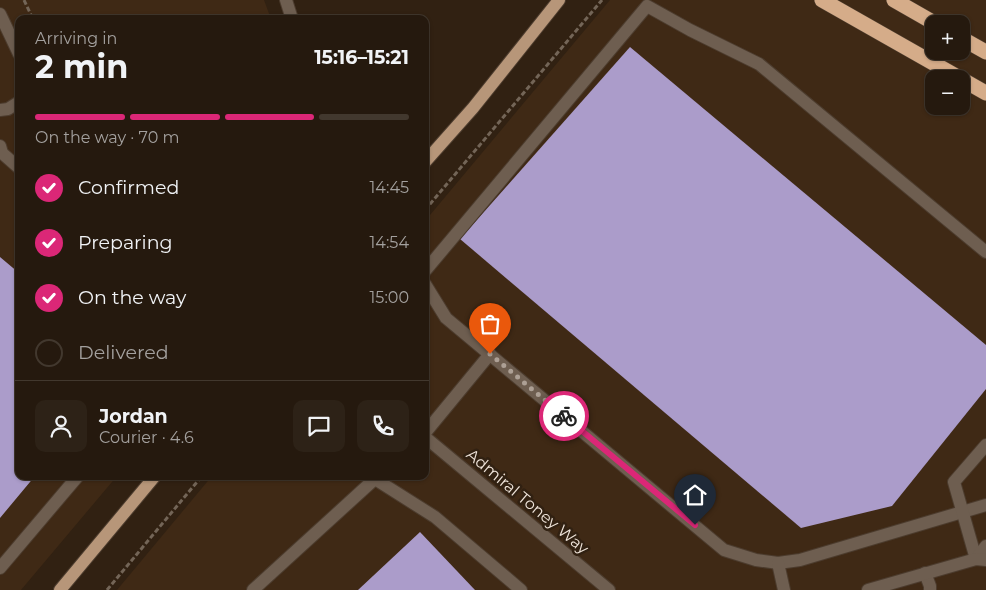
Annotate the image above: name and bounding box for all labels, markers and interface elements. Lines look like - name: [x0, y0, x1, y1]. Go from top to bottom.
- map controls: [925, 15, 970, 115]
- button: +: [925, 15, 970, 60]
- text: Arriving in: [35, 29, 117, 48]
- text: 15:16–15:21: [314, 46, 409, 69]
- text: 2 min: [35, 47, 128, 86]
- button: −: [925, 70, 970, 115]
- text: On the way · 70 m: [35, 128, 179, 147]
- icon: check: [35, 174, 63, 202]
- text: Confirmed: [78, 176, 179, 199]
- text: 14:45: [370, 178, 409, 197]
- icon: check: [35, 229, 63, 257]
- text: Preparing: [78, 231, 173, 254]
- text: 14:54: [370, 233, 409, 252]
- icon: check: [35, 284, 63, 312]
- text: On the way: [78, 286, 186, 309]
- text: 15:00: [370, 288, 409, 307]
- pin: [469, 303, 511, 354]
- icon: bag: [476, 310, 504, 338]
- text: Delivered: [78, 341, 169, 364]
- courier: [539, 391, 589, 441]
- button: person: [35, 400, 87, 452]
- button: chat: [293, 400, 345, 452]
- button: phone: [357, 400, 409, 452]
- icon: bike: [550, 402, 578, 430]
- text: Jordan: [99, 405, 168, 428]
- text: Courier · 4.6: [99, 428, 194, 447]
- street label: Admiral Toney Way: [463, 445, 593, 558]
- pin: [674, 474, 716, 525]
- icon: home: [681, 481, 709, 509]

